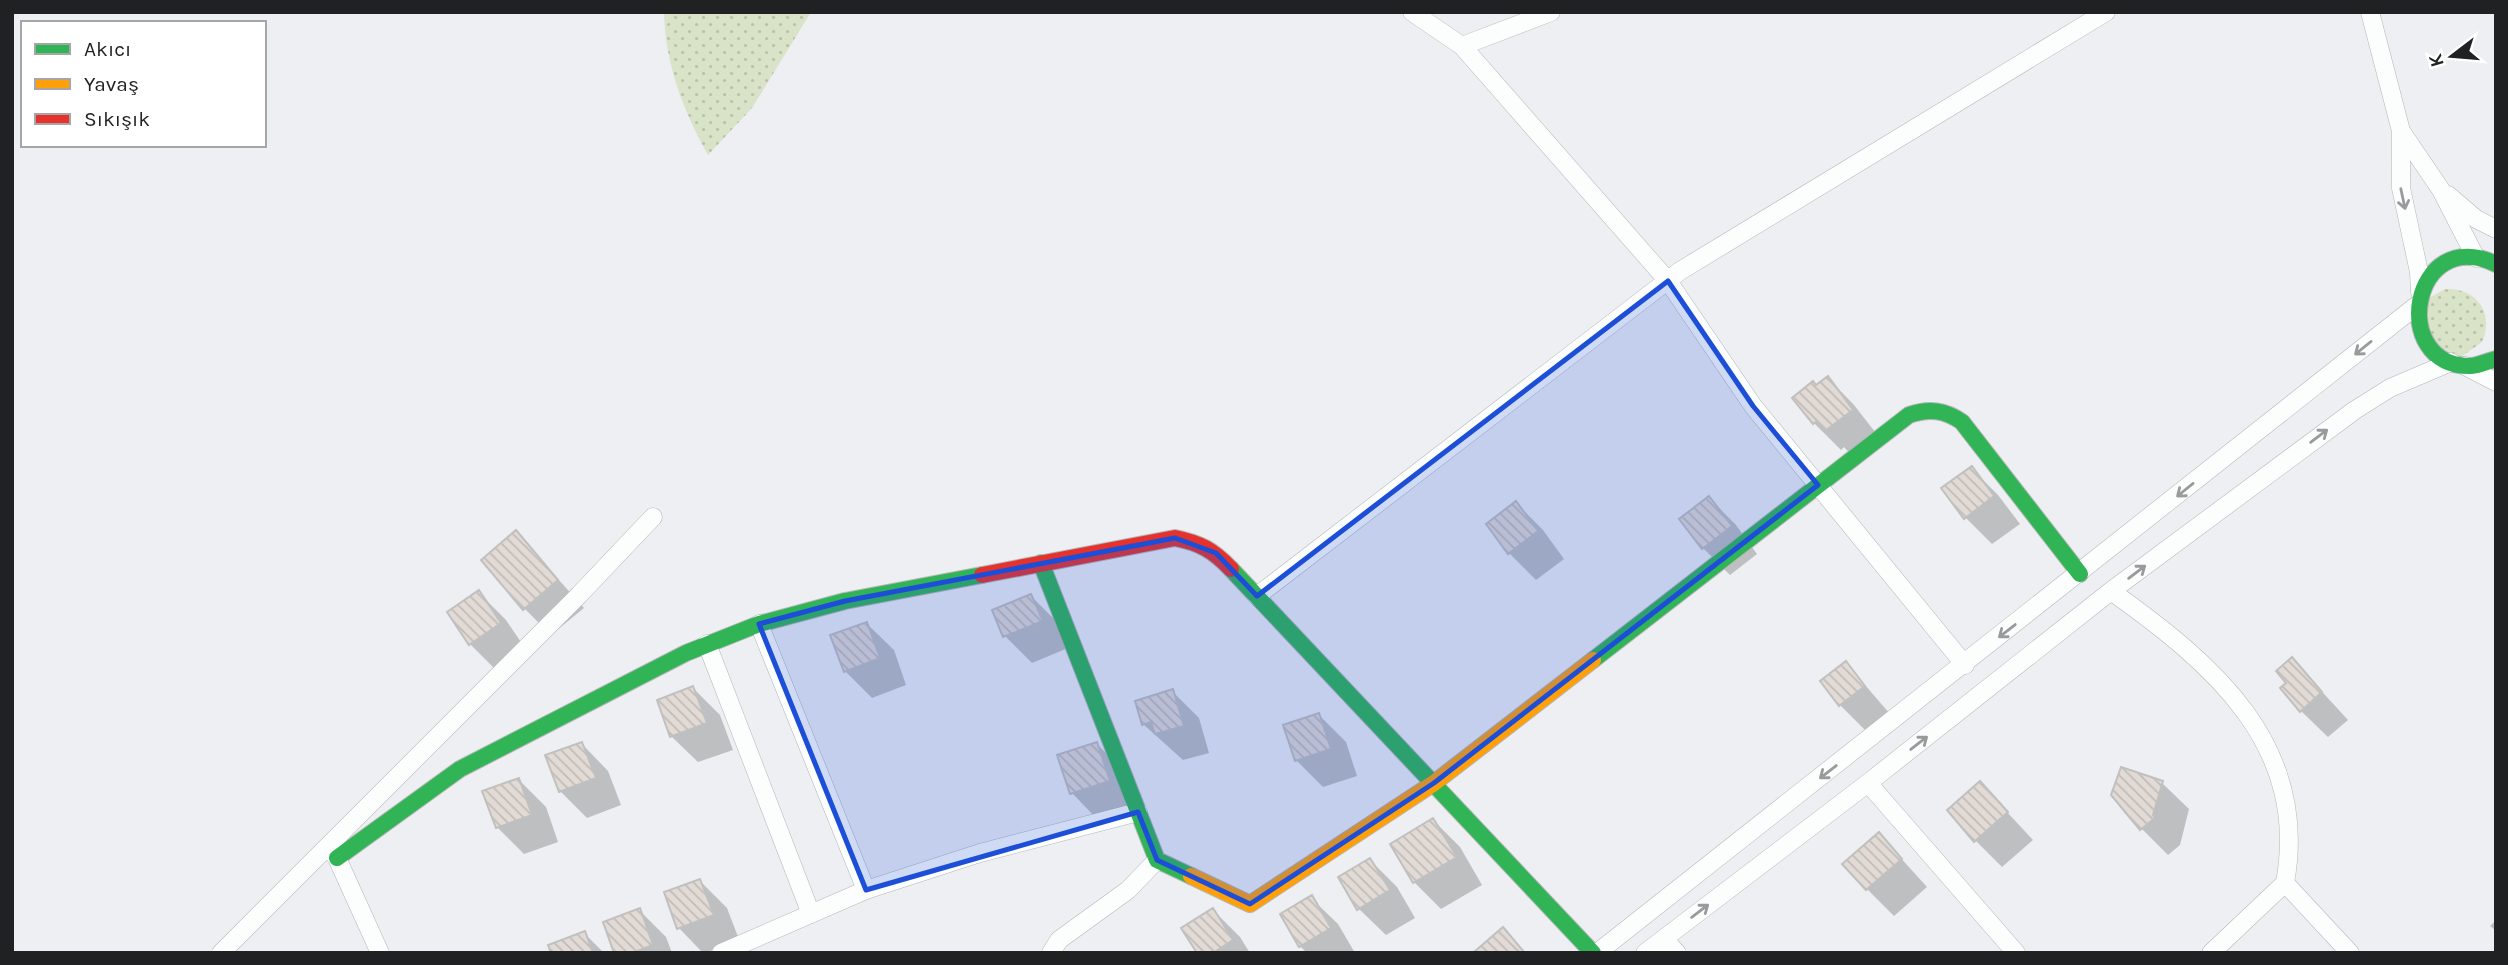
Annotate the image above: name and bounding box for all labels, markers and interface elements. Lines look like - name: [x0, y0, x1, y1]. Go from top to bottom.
- legend: [21, 21, 266, 147]
- north arrow: [2417, 21, 2487, 91]
- text: Akıcı: [84, 37, 131, 61]
- text: K: [2424, 51, 2449, 69]
- text: Yavaş: [84, 72, 139, 96]
- text: Sıkışık: [84, 107, 150, 131]
- one-way arrow: [2397, 187, 2411, 210]
- one-way arrow: [2355, 341, 2373, 356]
- one-way arrow: [2309, 429, 2328, 444]
- one-way arrow: [2177, 482, 2195, 498]
- one-way arrow: [2127, 565, 2145, 580]
- one-way arrow: [1998, 624, 2017, 639]
- one-way arrow: [1910, 736, 1928, 751]
- one-way arrow: [1819, 764, 1838, 779]
- one-way arrow: [1690, 904, 1708, 919]

